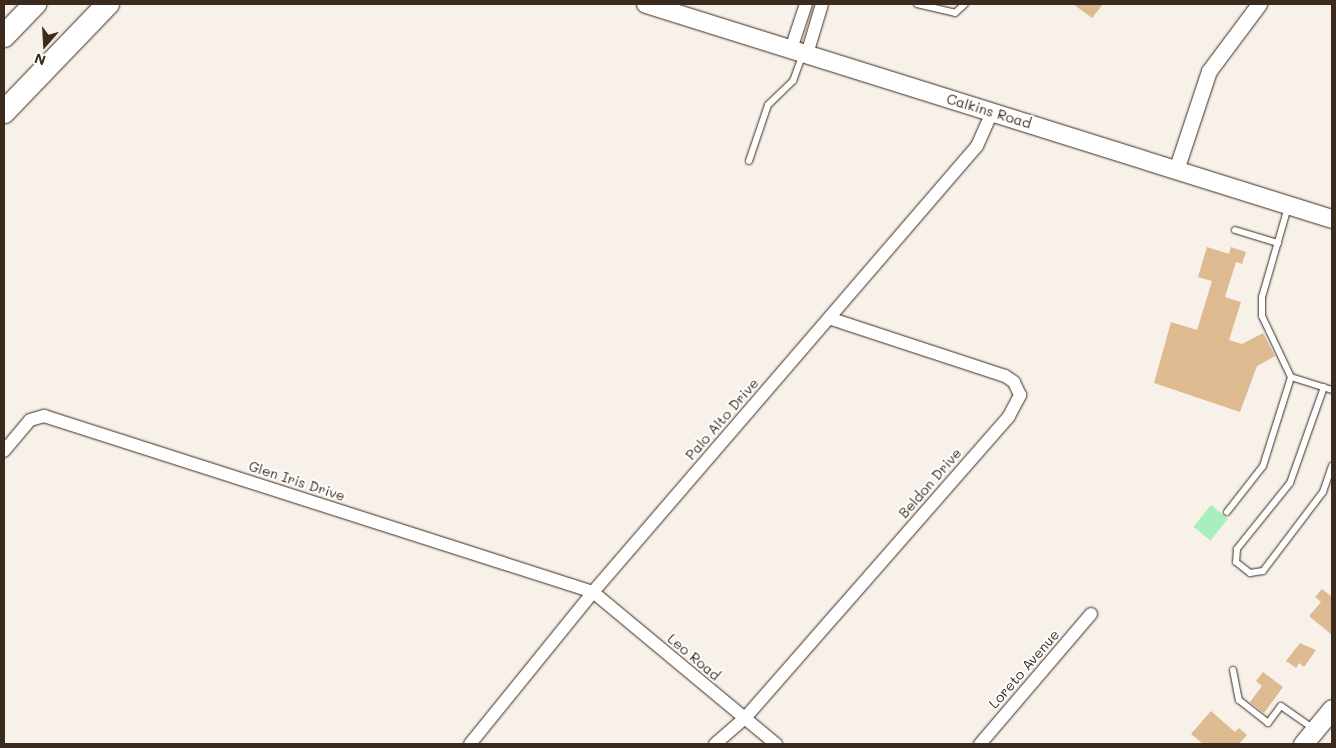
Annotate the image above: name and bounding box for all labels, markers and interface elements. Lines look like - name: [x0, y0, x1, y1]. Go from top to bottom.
- north arrow: [20, 20, 70, 70]
- text: N: [32, 49, 48, 70]
- street label: Calkins Road: [945, 90, 1033, 132]
- street label: Palo Alto Drive: [682, 375, 762, 463]
- street label: Beldon Drive: [895, 445, 965, 521]
- street label: Glen Iris Drive: [247, 457, 347, 505]
- street label: Loreto Avenue: [985, 626, 1063, 712]
- street label: Leo Road: [664, 630, 724, 684]

